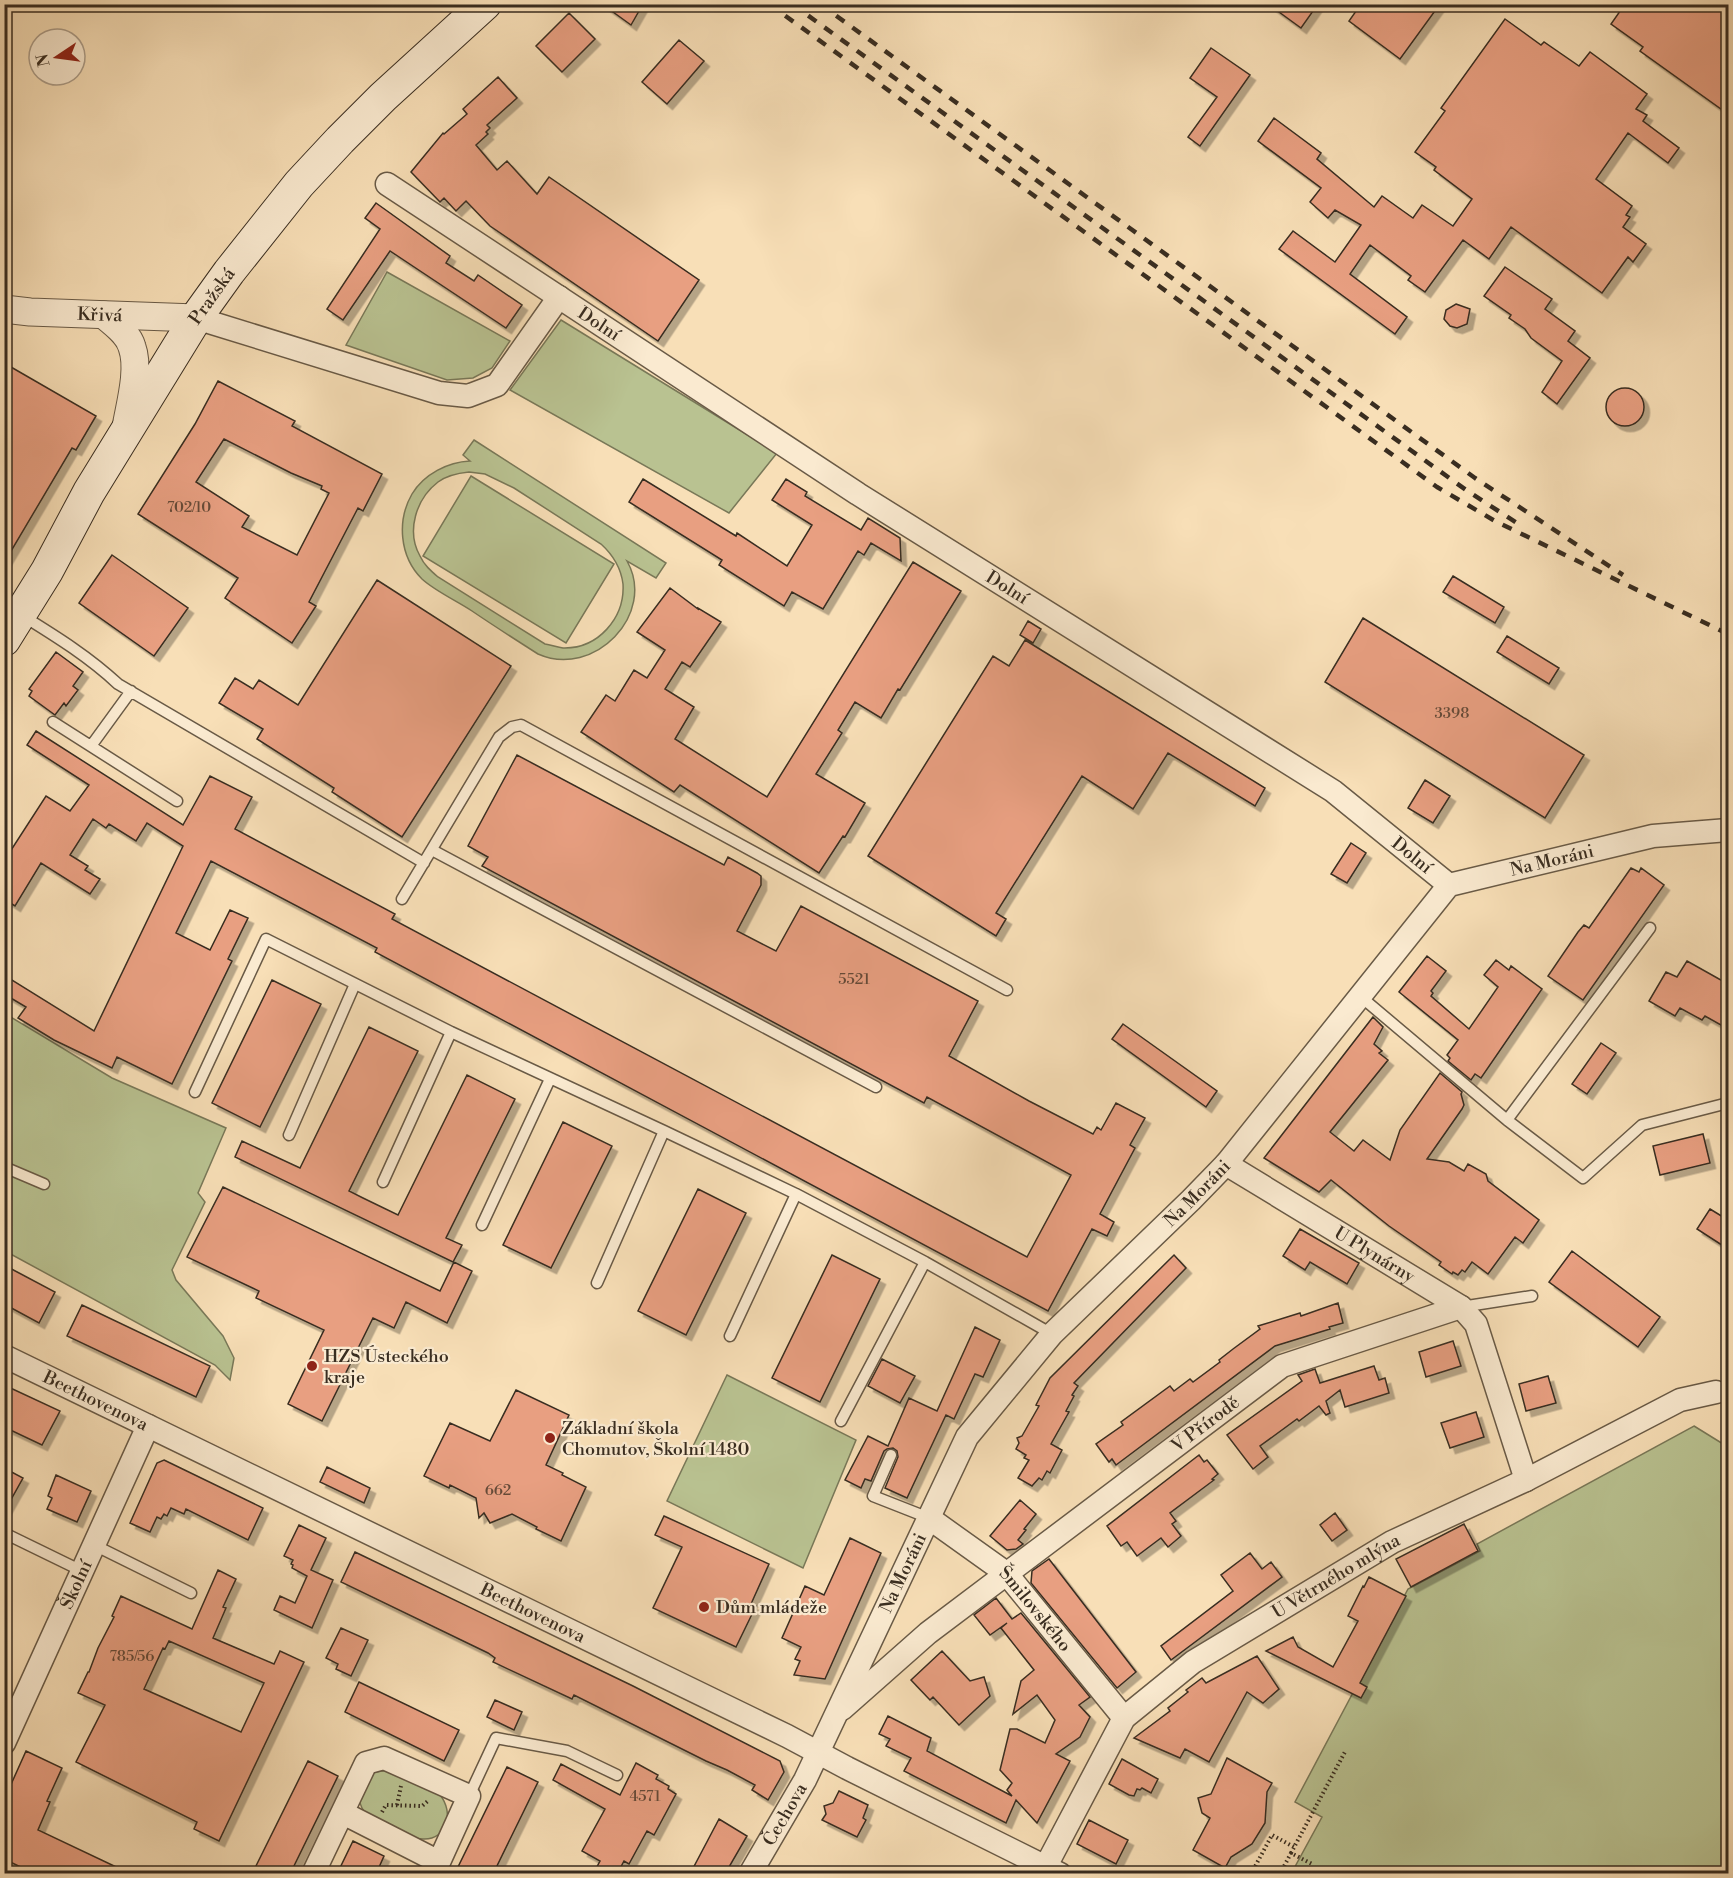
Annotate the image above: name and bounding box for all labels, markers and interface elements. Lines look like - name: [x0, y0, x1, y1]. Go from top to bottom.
- north arrow: [27, 27, 87, 87]
- text: N: [32, 51, 55, 69]
- street label: Pražská: [184, 263, 241, 329]
- street label: Dolní: [573, 302, 625, 347]
- street label: Křivá: [77, 303, 124, 327]
- house number: 702/10: [167, 498, 211, 517]
- street label: Dolní: [981, 566, 1034, 610]
- house number: 3398: [1435, 704, 1469, 723]
- street label: Dolní: [1387, 832, 1438, 880]
- street label: Na Moráni: [1508, 840, 1596, 882]
- house number: 5521: [838, 970, 870, 989]
- street label: Na Moráni: [1159, 1155, 1236, 1232]
- street label: U Plynárny: [1330, 1221, 1419, 1288]
- place label: HZS Ústeckého kraje: [324, 1345, 449, 1389]
- marker: HZS Ústeckého kraje: [305, 1359, 319, 1373]
- street label: Beethovenova: [38, 1365, 153, 1437]
- street label: V Přírodě: [1166, 1391, 1244, 1458]
- place label: Základní škola Chomutov, Školní 1480: [562, 1417, 749, 1461]
- marker: Základní škola Chomutov, Školní 1480: [543, 1431, 557, 1445]
- house number: 662: [485, 1481, 511, 1500]
- street label: U Větrného mlýna: [1268, 1528, 1405, 1624]
- street label: Na Moráni: [875, 1529, 932, 1617]
- street label: Školní: [55, 1556, 98, 1613]
- street label: Šmilovského: [995, 1561, 1076, 1657]
- street label: Beethovenova: [475, 1577, 590, 1649]
- place label: Dům mládeže: [716, 1596, 827, 1619]
- marker: Dům mládeže: [697, 1600, 711, 1614]
- house number: 785/56: [110, 1647, 154, 1666]
- street label: Čechova: [758, 1778, 813, 1850]
- house number: 4571: [629, 1787, 661, 1806]

